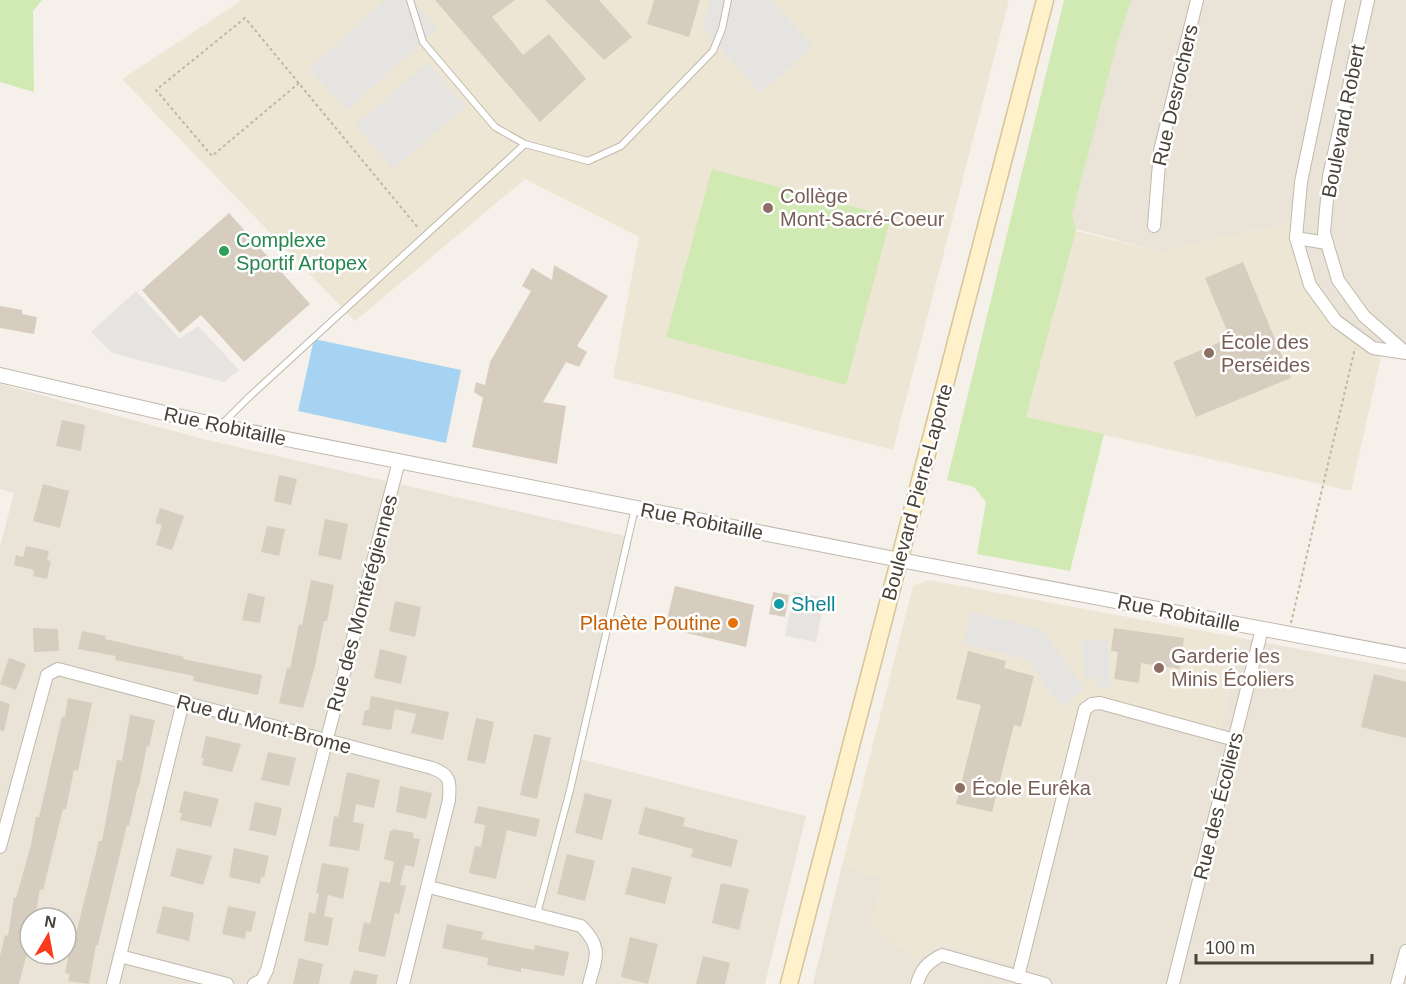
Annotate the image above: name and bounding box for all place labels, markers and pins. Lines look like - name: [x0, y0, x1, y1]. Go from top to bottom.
- place label: Collège Mont-Sacré-Coeur: [780, 185, 945, 230]
- marker: Collège Mont-Sacré-Coeur: [761, 201, 775, 215]
- place label: Complexe Sportif Artopex: [236, 229, 367, 274]
- marker: Complexe Sportif Artopex: [217, 244, 231, 258]
- place label: École des Perséides: [1221, 331, 1310, 376]
- marker: École des Perséides: [1202, 346, 1216, 360]
- place label: Shell: [791, 593, 835, 615]
- marker: Shell: [772, 597, 786, 611]
- place label: Planète Poutine: [580, 612, 721, 634]
- marker: Planète Poutine: [726, 616, 740, 630]
- place label: Garderie les Minis Écoliers: [1171, 645, 1294, 690]
- marker: Garderie les Minis Écoliers: [1152, 661, 1166, 675]
- place label: École Eurêka: [972, 777, 1092, 799]
- marker: École Eurêka: [953, 781, 967, 795]

